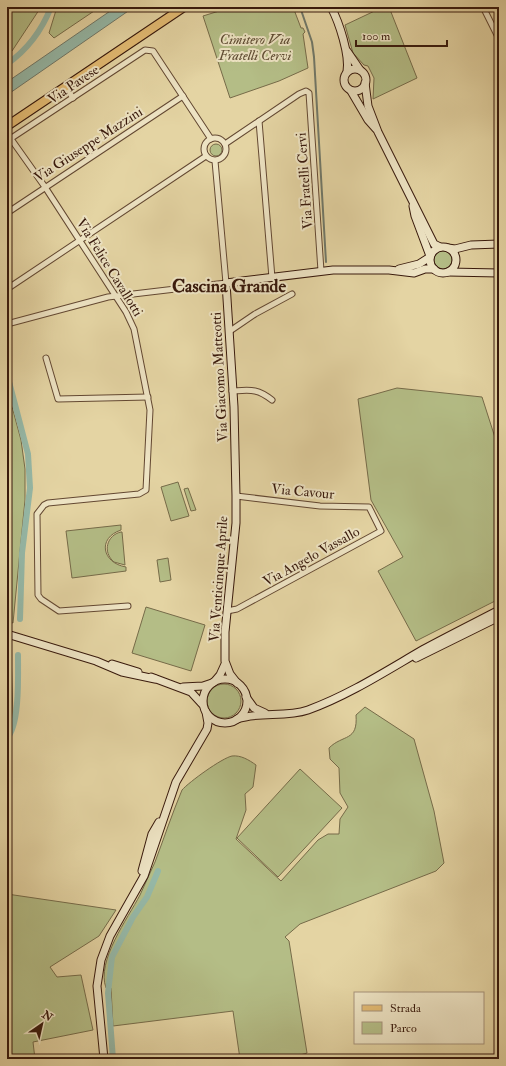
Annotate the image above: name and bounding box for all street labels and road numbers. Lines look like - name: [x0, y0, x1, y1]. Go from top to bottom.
- street label: Via Pavese: [44, 61, 102, 108]
- street label: Via Giuseppe Mazzini: [31, 103, 147, 187]
- street label: Via Fratelli Cervi: [293, 132, 316, 230]
- street label: Via Felice Cavallotti: [73, 215, 147, 320]
- street label: Via Giacomo Matteotti: [208, 311, 231, 442]
- street label: Via Cavour: [271, 480, 336, 503]
- street label: Via Venticinque Aprile: [206, 515, 232, 643]
- street label: Via Angelo Vassallo: [260, 523, 363, 590]

